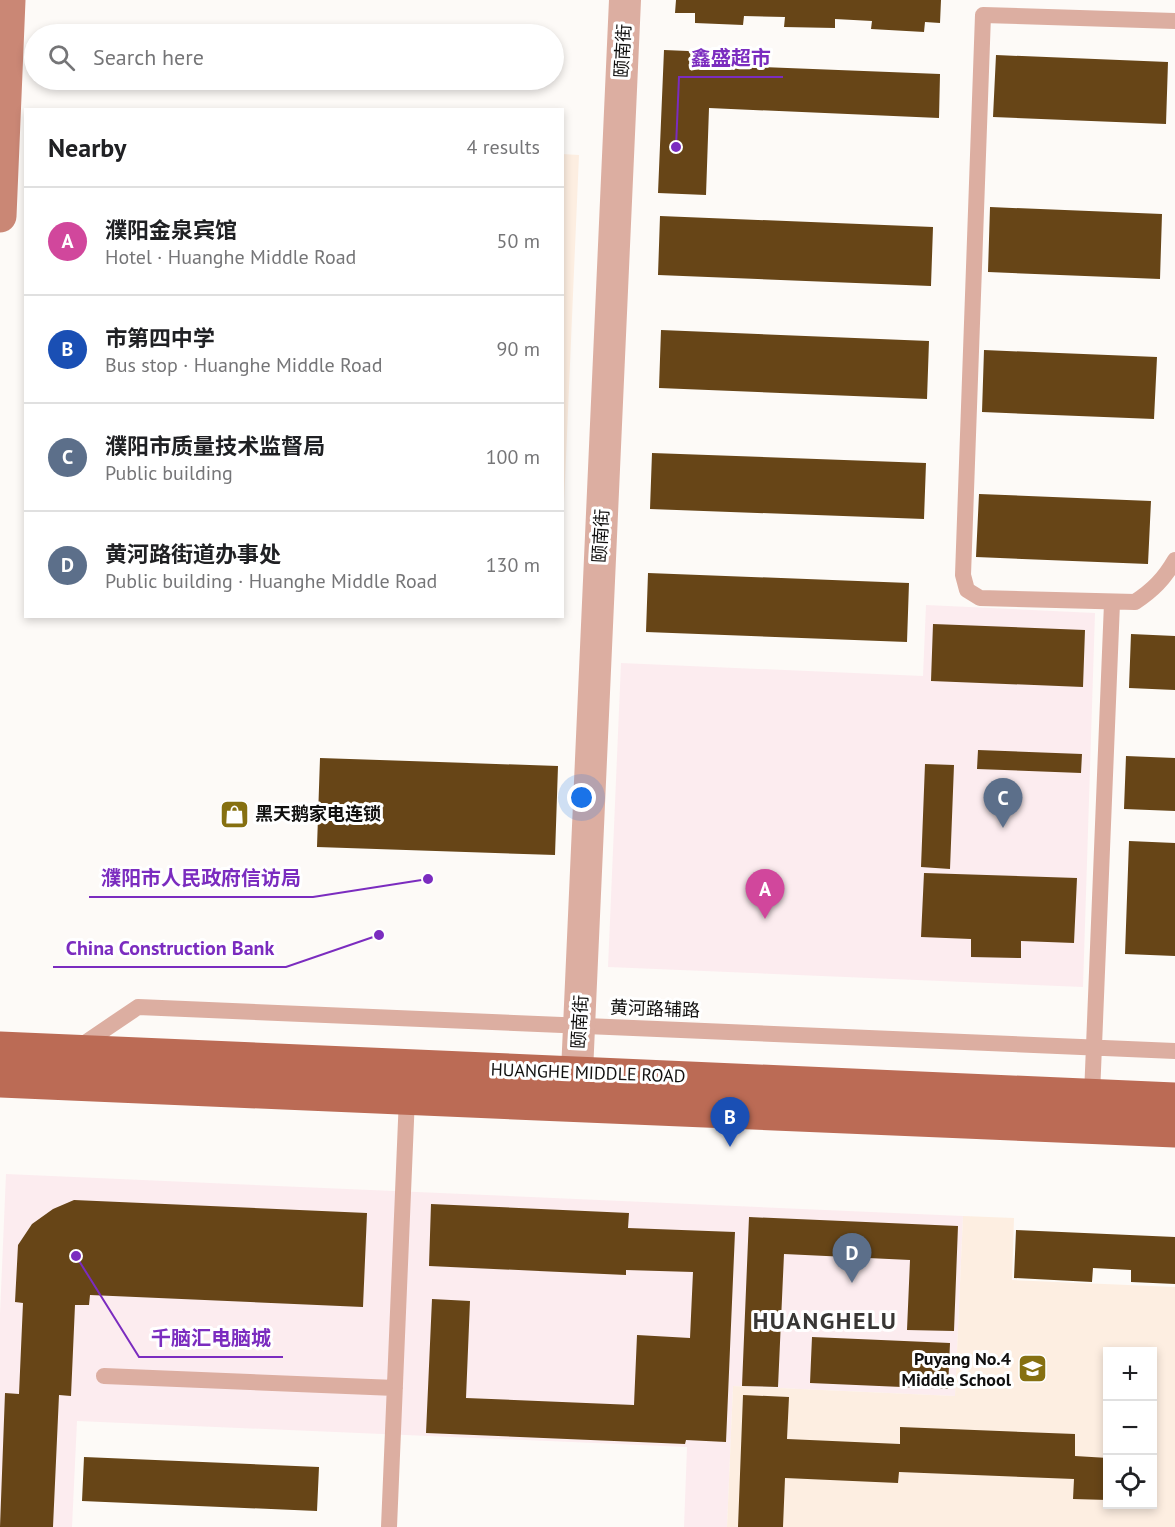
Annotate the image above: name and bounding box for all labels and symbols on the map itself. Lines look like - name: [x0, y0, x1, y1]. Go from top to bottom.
- street label: 颐南街: [610, 23, 635, 79]
- callout: 鑫盛超市: [679, 39, 783, 77]
- text: 鑫盛超市: [691, 45, 771, 71]
- street label: 颐南街: [588, 508, 613, 564]
- pin: C: [984, 778, 1022, 828]
- your location: [567, 783, 596, 812]
- shop icon: 黑天鹅家电连锁: [218, 798, 250, 830]
- place label: 黑天鹅家电连锁: [255, 802, 381, 825]
- callout: 濮阳市人民政府信访局: [89, 859, 313, 897]
- text: 濮阳市人民政府信访局: [101, 865, 301, 891]
- pin: A: [746, 870, 784, 919]
- callout: China Construction Bank: [53, 929, 286, 967]
- text: China Construction Bank: [66, 935, 274, 961]
- street label: 颐南街: [567, 994, 592, 1050]
- street label: 黄河路辅路: [610, 995, 700, 1022]
- street label: HUANGHE MIDDLE ROAD: [490, 1058, 686, 1087]
- pin: B: [710, 1098, 750, 1147]
- pin: D: [832, 1234, 872, 1283]
- district label: HUANGHELU: [753, 1305, 897, 1336]
- callout: 千脑汇电脑城: [139, 1319, 283, 1357]
- text: 千脑汇电脑城: [151, 1325, 271, 1351]
- place label: Puyang No.4 Middle School: [902, 1347, 1012, 1391]
- school or university icon: Puyang No.4 Middle School: [1016, 1353, 1048, 1385]

